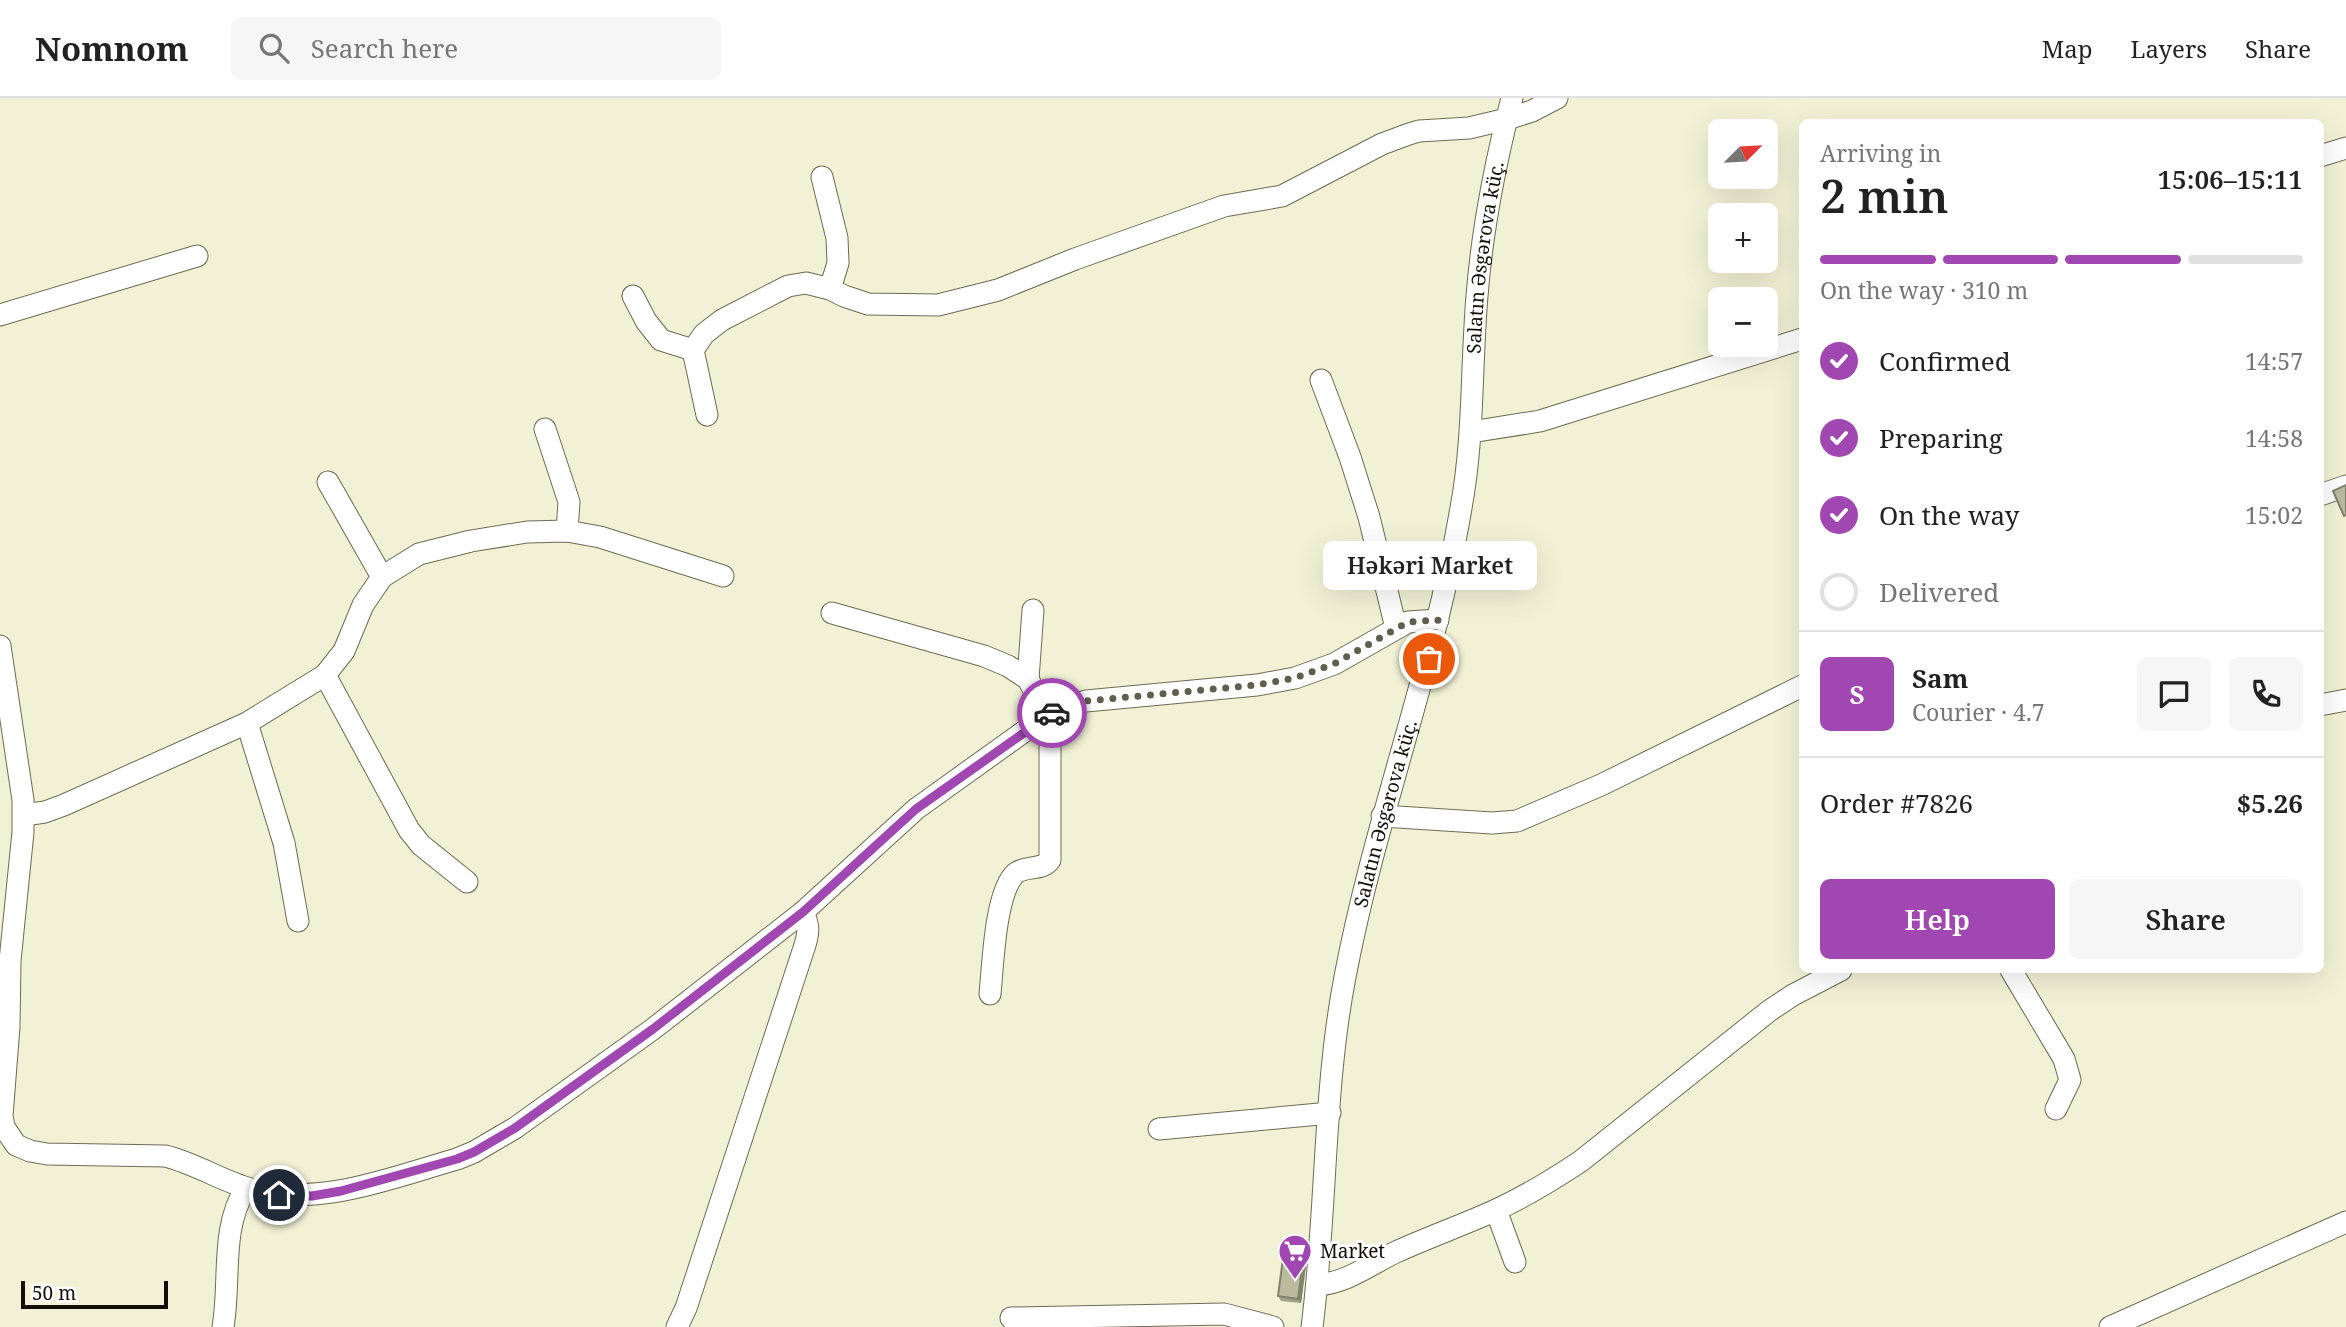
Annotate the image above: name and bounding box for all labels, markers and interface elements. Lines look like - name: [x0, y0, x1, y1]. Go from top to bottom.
- search box: [231, 17, 721, 80]
- text: Nomnom: [35, 26, 189, 71]
- icon: search: [255, 29, 293, 67]
- text: Search here: [311, 30, 458, 66]
- text: Map: [2042, 32, 2093, 65]
- text: Layers: [2131, 32, 2207, 65]
- text: Share: [2245, 32, 2311, 65]
- north arrow: [1708, 119, 1778, 189]
- map controls: [1708, 119, 1778, 357]
- text: Arriving in: [1820, 137, 1941, 169]
- street label: Salatın Əsgərova küç.: [1461, 159, 1510, 354]
- text: 15:06–15:11: [2157, 161, 2303, 197]
- text: 2 min: [1820, 164, 1948, 226]
- button: +: [1708, 203, 1778, 273]
- text: On the way · 310 m: [1820, 274, 2028, 306]
- button: −: [1708, 287, 1778, 357]
- icon: check: [1820, 342, 1858, 380]
- text: Confirmed: [1879, 343, 2011, 379]
- text: 14:57: [2245, 345, 2303, 377]
- icon: check: [1820, 419, 1858, 457]
- text: Preparing: [1879, 420, 2003, 456]
- text: 14:58: [2245, 422, 2303, 454]
- icon: check: [1820, 496, 1858, 534]
- text: On the way: [1879, 497, 2019, 533]
- text: 15:02: [2245, 499, 2303, 531]
- callout: Həkəri Market: [1322, 540, 1536, 589]
- text: Həkəri Market: [1347, 549, 1513, 581]
- text: Delivered: [1879, 574, 1999, 610]
- pin: [1399, 629, 1459, 689]
- icon: bag: [1410, 640, 1448, 678]
- button: chat: [2137, 657, 2211, 731]
- button: phone: [2229, 657, 2303, 731]
- text: Sam: [1912, 660, 1968, 696]
- text: S: [1849, 676, 1865, 712]
- courier: [1017, 678, 1087, 748]
- icon: car: [1033, 694, 1071, 732]
- text: Courier · 4.7: [1912, 696, 2045, 728]
- street label: Salatın Əsgərova küç.: [1347, 717, 1423, 910]
- text: Order #7826: [1820, 785, 1973, 821]
- text: $5.26: [2237, 785, 2303, 821]
- button: Help: [1820, 879, 2055, 959]
- button: Share: [2069, 879, 2303, 959]
- pin: [249, 1165, 309, 1225]
- icon: home: [260, 1176, 298, 1214]
- supermarket icon: Market: [1276, 1232, 1314, 1281]
- place label: Market: [1320, 1238, 1385, 1264]
- scale bar: [21, 1278, 168, 1310]
- text: 50 m: [32, 1280, 76, 1306]

